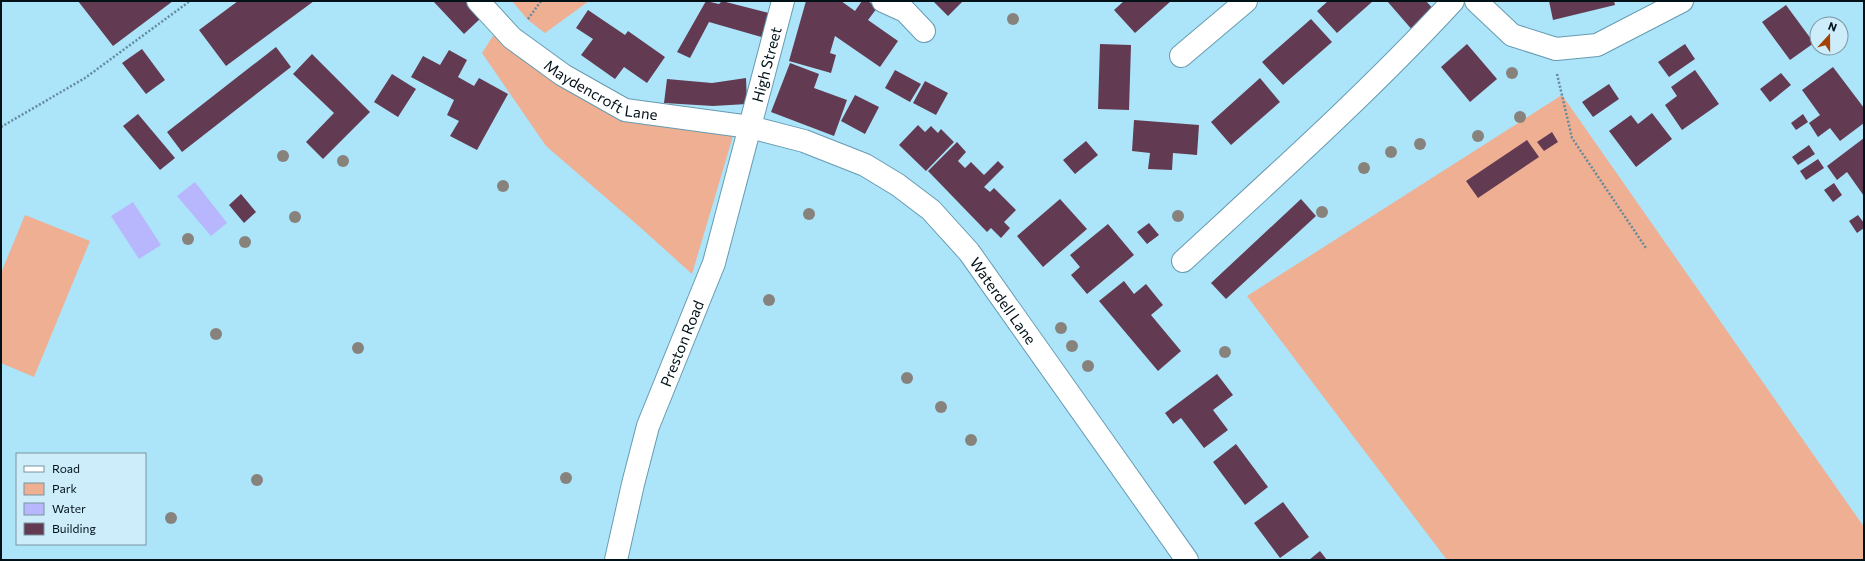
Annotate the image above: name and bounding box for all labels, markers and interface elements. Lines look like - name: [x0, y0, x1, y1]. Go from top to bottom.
- north arrow: [1809, 16, 1849, 56]
- text: N: [1827, 19, 1839, 34]
- street label: High Street: [748, 25, 785, 104]
- street label: Maydencroft Lane: [541, 56, 659, 123]
- street label: Waterdell Lane: [966, 254, 1040, 347]
- street label: Preston Road: [656, 298, 707, 389]
- legend: [16, 453, 146, 545]
- text: Road: [52, 461, 80, 475]
- text: Park: [52, 481, 78, 495]
- text: Water: [52, 501, 86, 515]
- text: Building: [52, 521, 96, 535]

